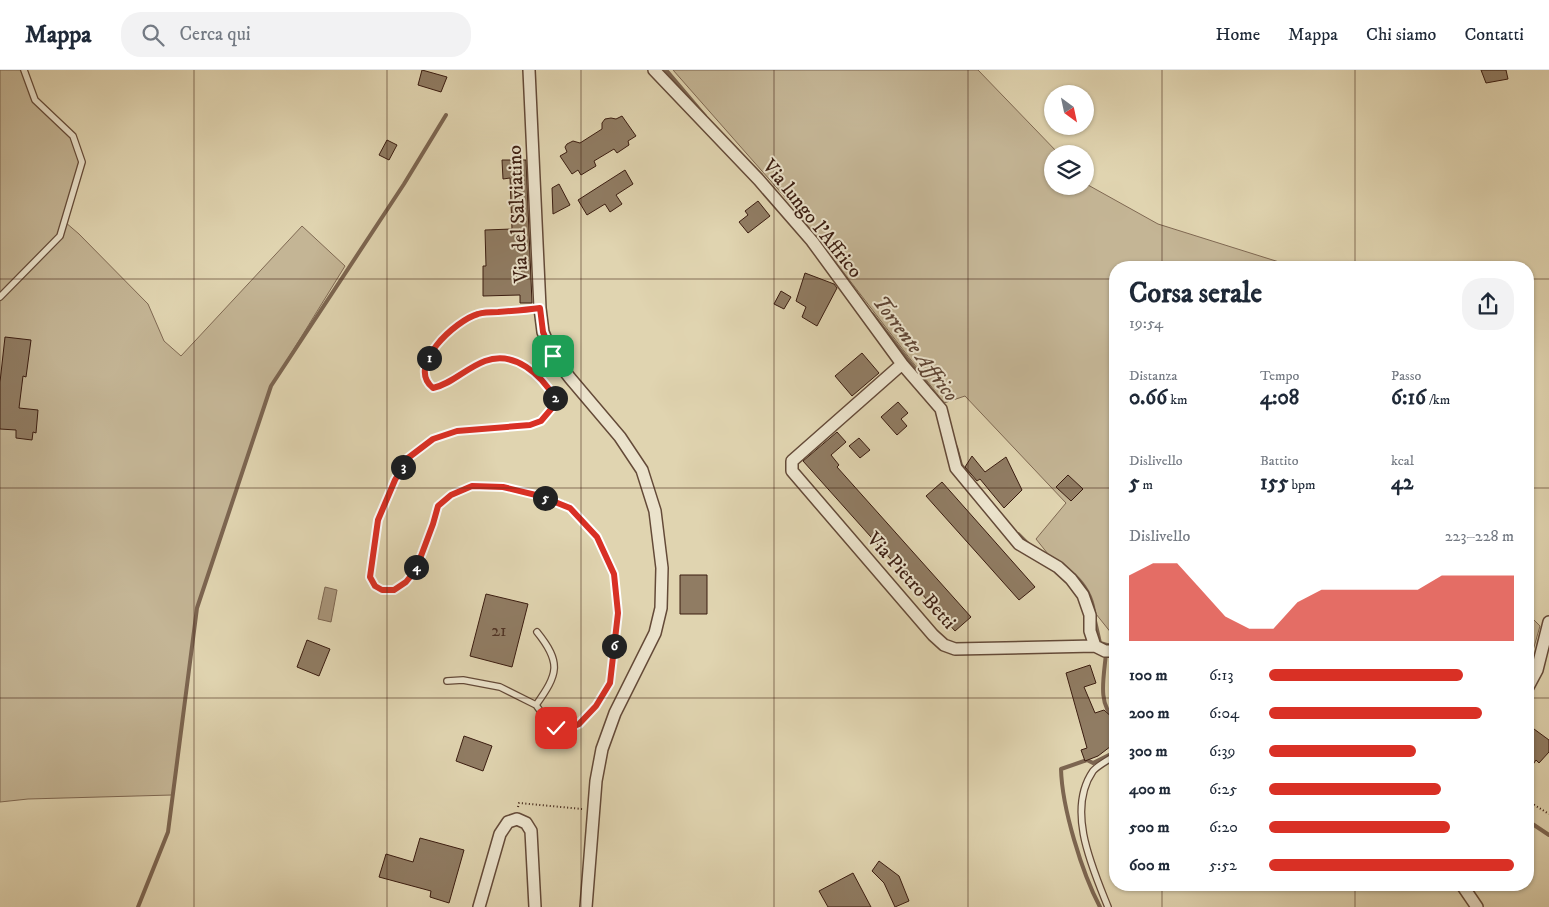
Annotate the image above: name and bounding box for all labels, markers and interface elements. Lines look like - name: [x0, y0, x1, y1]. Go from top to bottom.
- search box: [121, 12, 471, 57]
- text: Mappa: [25, 20, 91, 50]
- icon: search: [139, 21, 167, 49]
- text: Cerca qui: [179, 23, 251, 46]
- text: Home: [1216, 24, 1260, 46]
- text: Mappa: [1288, 24, 1338, 46]
- text: Chi siamo: [1366, 24, 1436, 46]
- text: Contatti: [1464, 24, 1524, 46]
- north arrow: [1044, 85, 1094, 135]
- map controls: [1044, 85, 1094, 195]
- street label: Via del Salviatino: [502, 144, 535, 284]
- button: layers: [1044, 145, 1094, 195]
- street label: Via lungo l'Affrico: [756, 154, 867, 283]
- text: Corsa serale: [1129, 276, 1262, 311]
- button: share: [1462, 278, 1514, 330]
- water label: Torrente Affrico: [867, 290, 964, 407]
- text: 19:54: [1129, 313, 1163, 333]
- pin: [532, 335, 574, 377]
- icon: arrive: [539, 342, 567, 370]
- pin: 1: [416, 346, 442, 370]
- text: 1: [427, 349, 432, 367]
- text: Distanza: [1129, 367, 1177, 385]
- text: Tempo: [1260, 367, 1299, 385]
- text: Passo: [1391, 367, 1421, 385]
- text: 0.66: [1129, 385, 1167, 411]
- text: 4:08: [1260, 385, 1299, 411]
- text: 6:16: [1391, 385, 1426, 411]
- pin: 2: [542, 386, 568, 410]
- text: 2: [552, 389, 559, 407]
- text: km: [1167, 391, 1188, 409]
- text: /km: [1426, 391, 1450, 409]
- text: Dislivello: [1129, 452, 1183, 470]
- text: Battito: [1260, 452, 1299, 470]
- text: kcal: [1391, 452, 1414, 470]
- pin: 3: [390, 454, 416, 480]
- text: 3: [401, 458, 406, 476]
- text: 5: [1129, 470, 1139, 496]
- text: 155: [1260, 470, 1288, 496]
- text: 42: [1391, 470, 1413, 496]
- text: m: [1139, 476, 1153, 494]
- text: bpm: [1288, 476, 1316, 494]
- pin: 5: [532, 486, 558, 510]
- text: 5: [542, 489, 549, 507]
- street label: Via Pietro Betti: [860, 526, 961, 635]
- text: Dislivello: [1129, 526, 1190, 546]
- text: 223–228 m: [1445, 526, 1514, 546]
- pin: 4: [404, 554, 428, 580]
- text: 4: [412, 558, 421, 576]
- house number: 21: [491, 620, 507, 642]
- pin: 6: [602, 634, 626, 658]
- text: 6: [611, 637, 618, 655]
- text: 100 m: [1129, 665, 1168, 685]
- text: 6:13: [1209, 665, 1233, 685]
- text: 200 m: [1129, 703, 1170, 723]
- text: 6:04: [1209, 703, 1239, 723]
- pin: [535, 707, 577, 749]
- icon: check: [542, 714, 570, 742]
- text: 300 m: [1129, 741, 1168, 761]
- text: 6:39: [1209, 741, 1235, 761]
- text: 400 m: [1129, 779, 1171, 799]
- text: 6:25: [1209, 779, 1237, 799]
- text: 500 m: [1129, 817, 1170, 837]
- text: 6:20: [1209, 817, 1238, 837]
- text: 600 m: [1129, 855, 1170, 875]
- text: 5:52: [1209, 855, 1237, 875]

